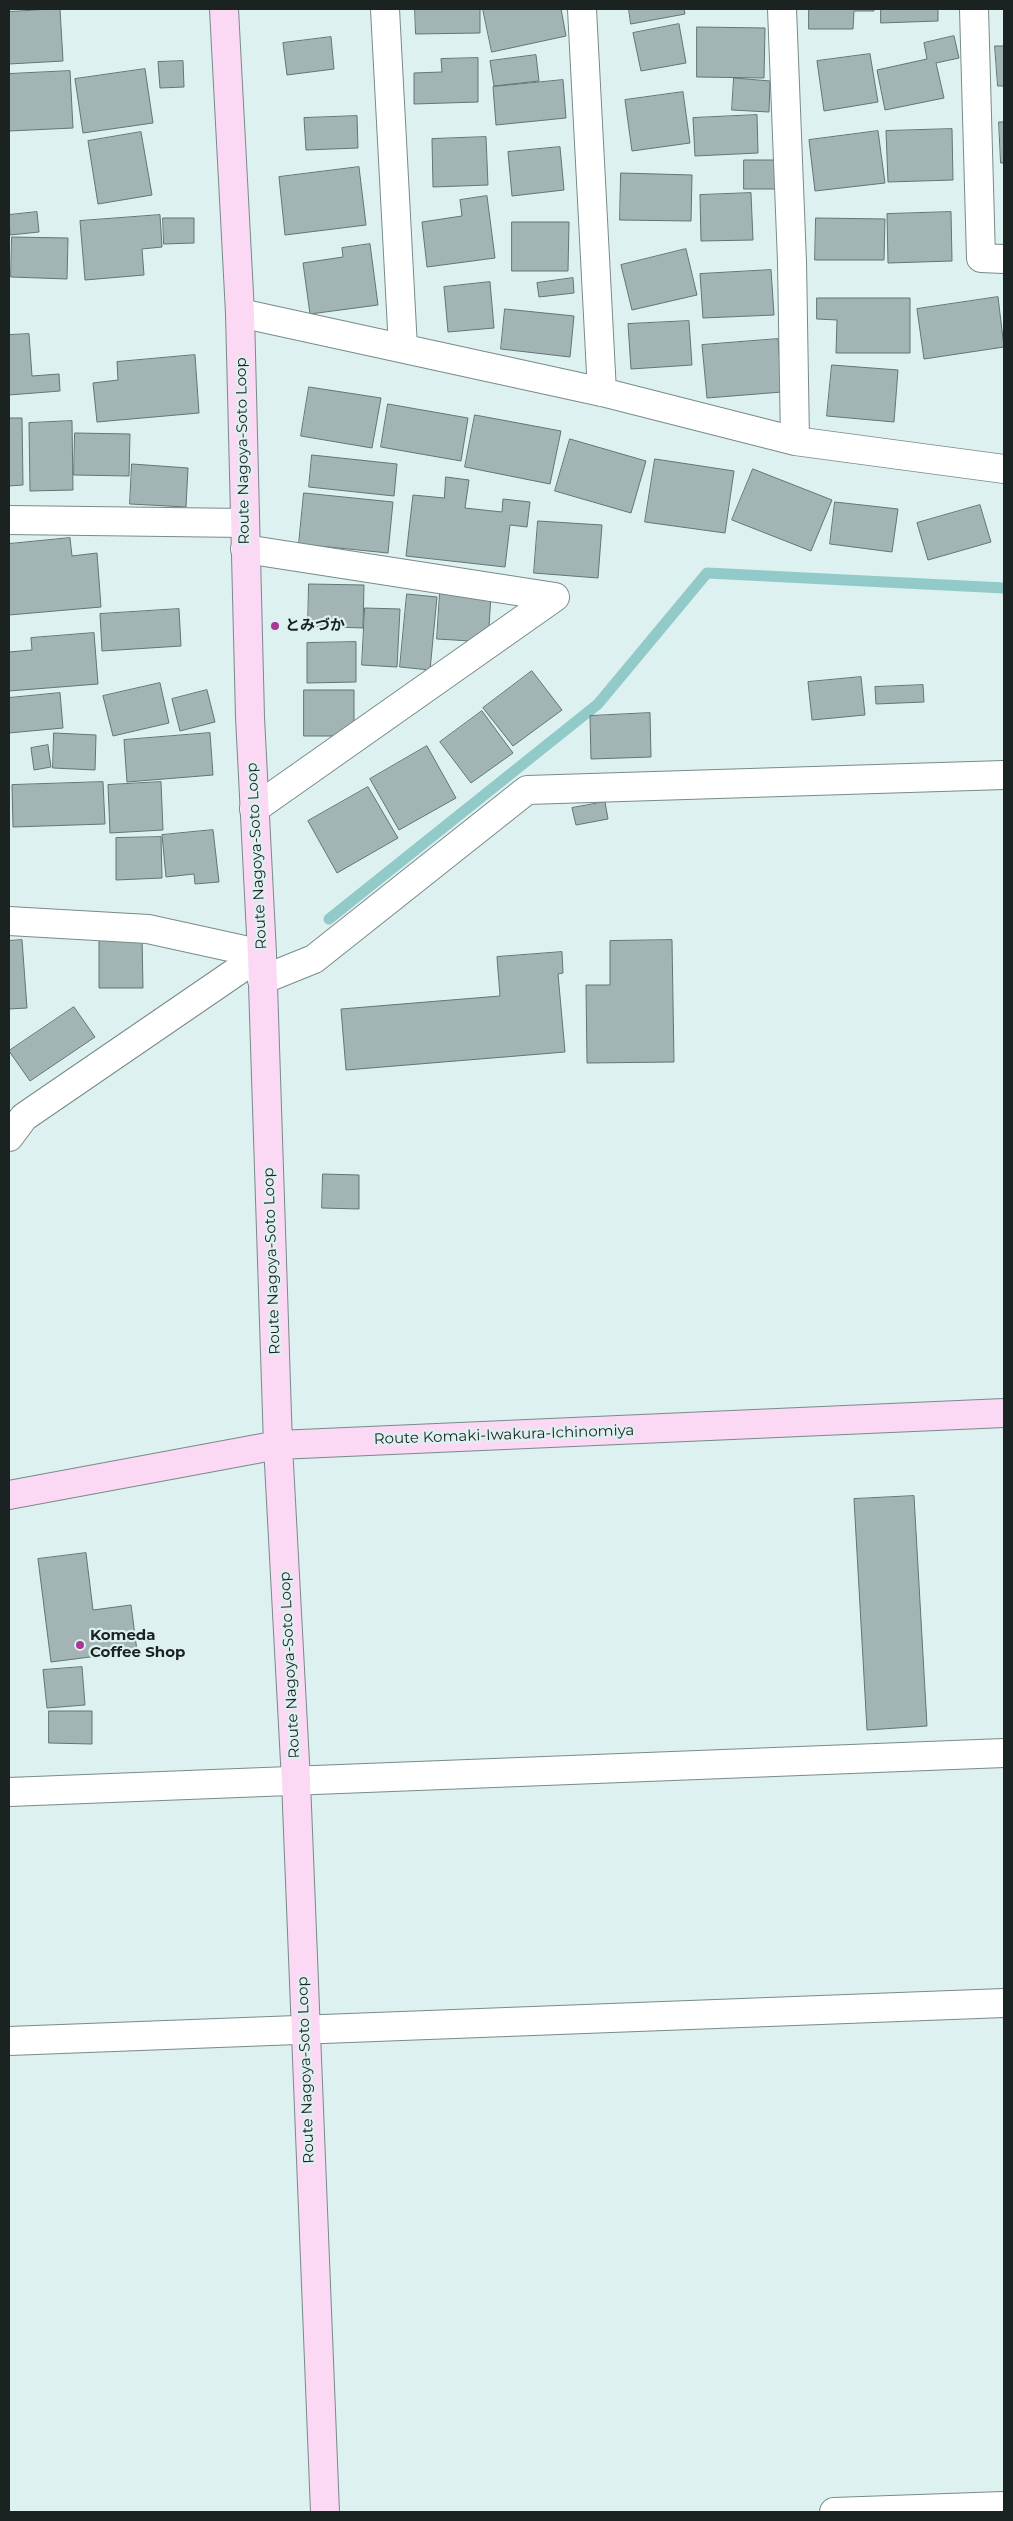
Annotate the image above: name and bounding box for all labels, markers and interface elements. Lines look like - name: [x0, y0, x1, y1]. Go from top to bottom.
- street label: Route Nagoya-Soto Loop: [232, 357, 254, 545]
- place label: とみづか: [285, 617, 345, 635]
- marker: とみづか: [269, 620, 281, 632]
- street label: Route Nagoya-Soto Loop: [243, 762, 271, 950]
- street label: Route Nagoya-Soto Loop: [260, 1167, 284, 1355]
- street label: Route Komaki-Iwakura-Ichinomiya: [373, 1421, 635, 1449]
- street label: Route Nagoya-Soto Loop: [276, 1571, 304, 1759]
- place label: Komeda Coffee Shop: [90, 1627, 185, 1662]
- marker: Komeda Coffee Shop: [74, 1639, 86, 1651]
- street label: Route Nagoya-Soto Loop: [294, 1976, 318, 2164]

